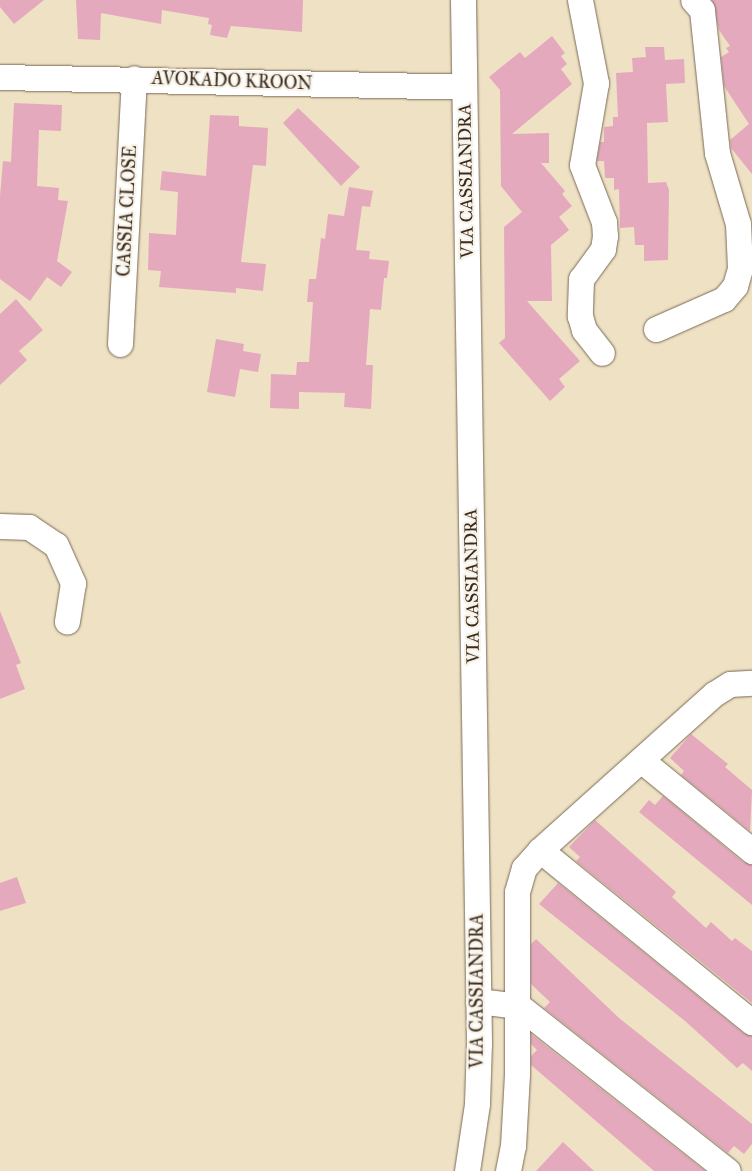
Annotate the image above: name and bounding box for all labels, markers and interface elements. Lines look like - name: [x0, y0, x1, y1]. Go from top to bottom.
- street label: AVOKADO KROON: [151, 67, 313, 95]
- street label: VIA CASSIANDRA: [454, 103, 478, 259]
- street label: CASSIA CLOSE: [113, 145, 141, 277]
- street label: VIA CASSIANDRA: [460, 508, 484, 664]
- street label: VIA CASSIANDRA: [466, 913, 488, 1069]

